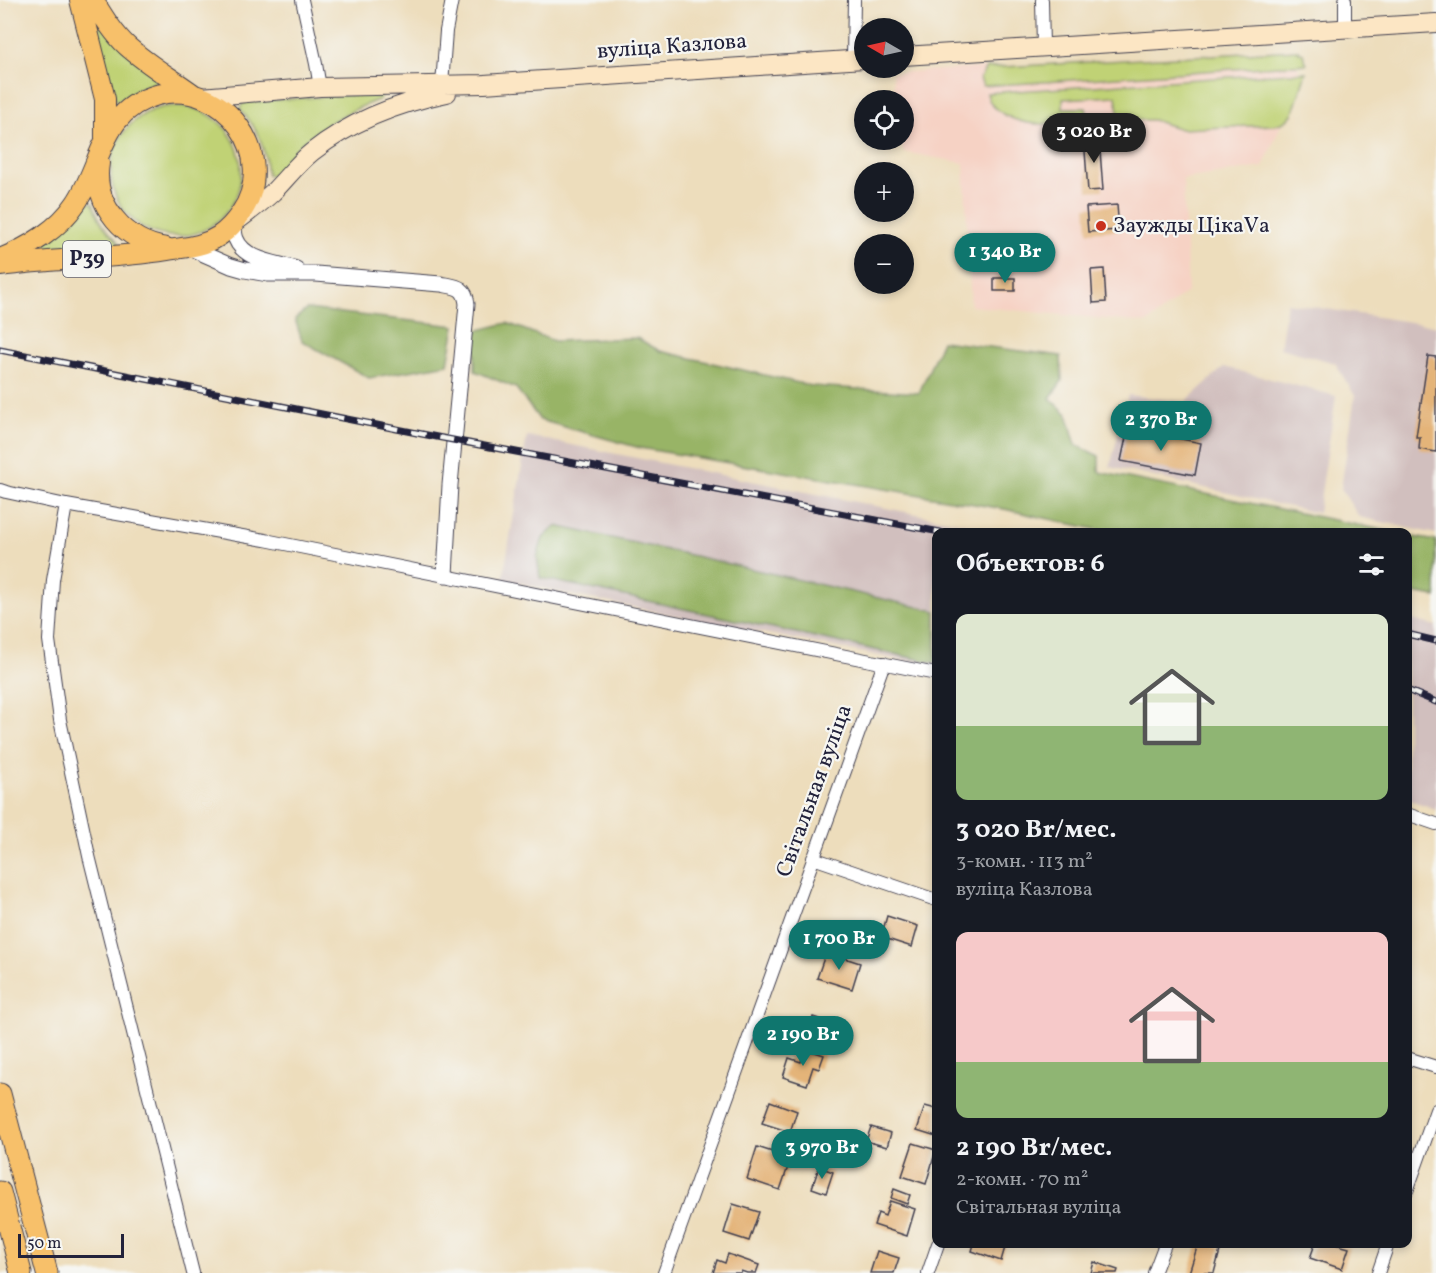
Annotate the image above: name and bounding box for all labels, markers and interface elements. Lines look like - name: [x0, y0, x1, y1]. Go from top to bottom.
- north arrow: [854, 18, 914, 78]
- map controls: [854, 18, 914, 294]
- street label: вуліца Казлова: [596, 26, 748, 68]
- button: locate: [854, 90, 914, 150]
- pin: 3 020 Br: [1032, 113, 1156, 164]
- text: 3 020 Br: [1056, 118, 1132, 146]
- button: +: [854, 162, 914, 222]
- place label: Заужды ЦікаVа: [1113, 211, 1270, 242]
- marker: Заужды ЦікаVа: [1094, 219, 1108, 233]
- pin: 1 340 Br: [943, 233, 1067, 284]
- button: −: [854, 234, 914, 294]
- text: 1 340 Br: [968, 238, 1042, 266]
- road number: Р39: [63, 241, 111, 277]
- pin: 2 370 Br: [1099, 401, 1223, 452]
- text: 2 370 Br: [1125, 406, 1197, 434]
- text: Объектов: 6: [956, 546, 1105, 582]
- icon: filters: [1355, 548, 1388, 581]
- icon: home: [1118, 653, 1226, 761]
- street label: Світальная вуліца: [769, 700, 861, 882]
- text: 3 020 Br/мес.: [956, 812, 1117, 848]
- text: 3-комн. · 113 m²: [956, 848, 1093, 876]
- text: вуліца Казлова: [956, 876, 1093, 904]
- pin: 1 700 Br: [777, 920, 901, 971]
- text: 1 700 Br: [803, 925, 875, 953]
- icon: home: [1118, 971, 1226, 1079]
- pin: 2 190 Br: [741, 1016, 865, 1067]
- text: 2 190 Br: [767, 1021, 839, 1049]
- pin: 3 970 Br: [760, 1129, 884, 1180]
- text: 2 190 Br/мес.: [956, 1130, 1112, 1166]
- text: 3 970 Br: [785, 1134, 859, 1162]
- text: 2-комн. · 70 m²: [956, 1166, 1088, 1194]
- text: Світальная вуліца: [956, 1194, 1121, 1222]
- scale bar: [18, 1231, 124, 1258]
- text: 50 m: [27, 1233, 61, 1255]

